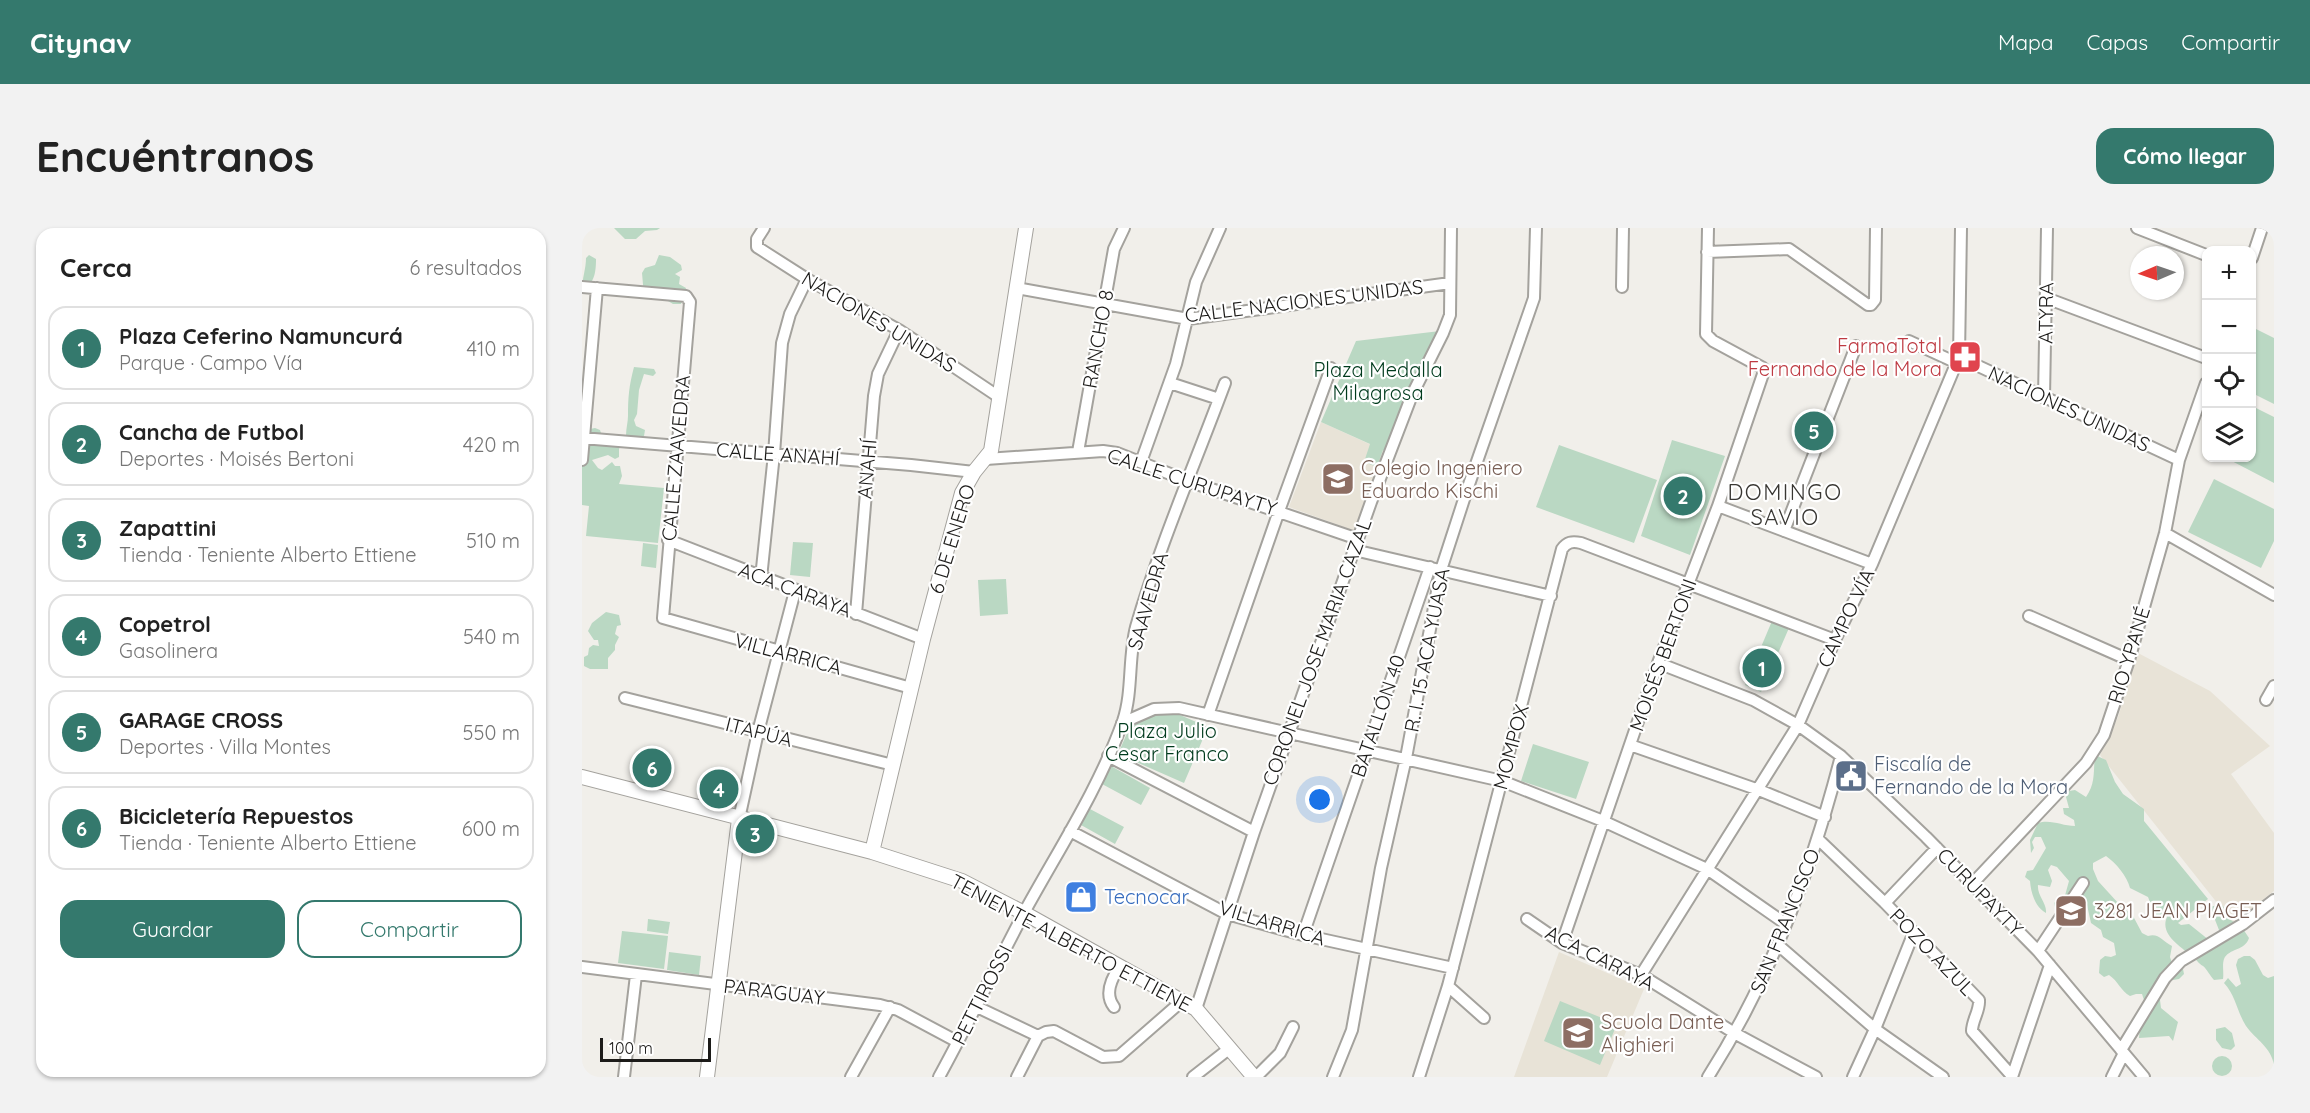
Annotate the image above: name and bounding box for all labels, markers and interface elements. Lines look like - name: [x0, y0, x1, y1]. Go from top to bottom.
- text: Citynav: [30, 25, 132, 60]
- text: Mapa: [1998, 29, 2053, 55]
- text: Capas: [2086, 29, 2148, 55]
- text: Compartir: [2181, 29, 2280, 55]
- button: Cómo llegar: [2096, 128, 2274, 184]
- text: Encuéntranos: [36, 130, 314, 183]
- north arrow: [2130, 246, 2184, 300]
- map controls: [2202, 246, 2256, 462]
- button: +: [2202, 246, 2256, 300]
- text: Cerca: [60, 251, 132, 284]
- text: 6 resultados: [409, 255, 522, 280]
- street label: NACIONES UNIDAS: [798, 266, 961, 378]
- street label: CALLE NACIONES UNIDAS: [1183, 273, 1424, 328]
- street label: ATYRA: [2032, 282, 2059, 344]
- street label: RANCHO 8: [1077, 288, 1118, 390]
- button: −: [2202, 300, 2256, 354]
- text: Plaza Ceferino Namuncurá: [119, 322, 403, 350]
- place label: FarmaTotal Fernando de la Mora: [1748, 333, 1942, 381]
- text: 1: [78, 336, 85, 361]
- text: 410 m: [467, 336, 520, 361]
- pharmacy icon: FarmaTotal Fernando de la Mora: [1947, 339, 1983, 375]
- text: Parque · Campo Vía: [119, 350, 303, 375]
- button: locate: [2202, 354, 2256, 408]
- park label: Plaza Medalla Milagrosa: [1313, 357, 1443, 405]
- street label: NACIONES UNIDAS: [1984, 360, 2154, 457]
- street label: CALLE ZAAVEDRA: [656, 374, 695, 542]
- pin: 5: [1794, 408, 1834, 454]
- button: layers: [2202, 408, 2256, 462]
- text: Cancha de Futbol: [119, 418, 304, 446]
- text: 2: [76, 432, 87, 457]
- text: 420 m: [463, 432, 520, 457]
- street label: CALLE ANAHÍ: [715, 437, 842, 470]
- street label: ANAHÍ: [851, 437, 882, 500]
- street label: CALLE CURUPAYTY: [1104, 442, 1280, 521]
- text: Deportes · Moisés Bertoni: [119, 446, 354, 471]
- place label: Colegio Ingeniero Eduardo Kischi: [1361, 455, 1522, 503]
- school or university icon: Colegio Ingeniero Eduardo Kischi: [1320, 461, 1356, 497]
- pin: 2: [1664, 474, 1702, 518]
- district label: DOMINGO SAVIO: [1727, 478, 1843, 531]
- street label: 6 DE ENERO: [923, 481, 980, 597]
- text: Zapattini: [119, 514, 216, 542]
- street label: CORONEL JOSE MARIA CAZAL: [1256, 514, 1377, 789]
- text: 3: [76, 528, 87, 553]
- text: 510 m: [466, 528, 520, 553]
- text: Tienda · Teniente Alberto Ettiene: [119, 542, 417, 567]
- street label: SAAVEDRA: [1122, 549, 1173, 653]
- street label: ACA CARAYA: [735, 557, 855, 623]
- street label: CAMPO VÍA: [1812, 564, 1879, 671]
- street label: R. I. 15 ACA YUASA: [1398, 566, 1455, 734]
- street label: MOISÉS BERTONI: [1623, 575, 1702, 734]
- street label: RIO YPANÉ: [2102, 603, 2155, 706]
- text: Copetrol: [119, 610, 211, 638]
- text: 4: [76, 624, 87, 649]
- text: 540 m: [463, 624, 520, 649]
- street label: VILLARRICA: [732, 627, 845, 680]
- text: Gasolinera: [119, 638, 218, 663]
- pin: 1: [1742, 646, 1782, 690]
- street label: BATALLÓN 40: [1345, 651, 1410, 780]
- street label: MOMPOX: [1487, 702, 1534, 792]
- text: GARAGE CROSS: [119, 706, 283, 734]
- street label: ITAPÚA: [723, 711, 795, 752]
- park label: Plaza Julio Cesar Franco: [1105, 718, 1229, 766]
- text: 5: [76, 720, 87, 745]
- text: 550 m: [463, 720, 520, 745]
- text: Deportes · Villa Montes: [119, 734, 331, 759]
- pin: 6: [632, 746, 672, 790]
- place label: Fiscalía de Fernando de la Mora: [1874, 751, 2068, 799]
- public building icon: Fiscalía de Fernando de la Mora: [1833, 758, 1869, 794]
- pin: 4: [700, 766, 738, 812]
- your location: [1305, 785, 1334, 814]
- text: Bicicletería Repuestos: [119, 802, 353, 830]
- pin: 3: [736, 812, 774, 856]
- text: 6: [76, 816, 87, 841]
- text: 600 m: [462, 816, 520, 841]
- text: Tienda · Teniente Alberto Ettiene: [119, 830, 417, 855]
- street label: CURUPAYTY: [1932, 842, 2029, 941]
- street label: SAN FRANCISCO: [1744, 845, 1825, 997]
- street label: TENIENTE ALBERTO ETTIENE: [946, 868, 1196, 1017]
- shop icon: Tecnocar: [1063, 879, 1099, 915]
- place label: Tecnocar: [1104, 884, 1189, 909]
- school or university icon: 3281 JEAN PIAGET: [2053, 893, 2089, 929]
- street label: VILLARRICA: [1216, 894, 1329, 951]
- place label: 3281 JEAN PIAGET: [2094, 898, 2262, 923]
- button: Guardar: [60, 900, 285, 958]
- button: Compartir: [297, 900, 522, 958]
- street label: POZO AZUL: [1885, 903, 1980, 1001]
- street label: ACA CARAYA: [1542, 919, 1659, 996]
- street label: PETTIROSSI: [946, 941, 1017, 1049]
- street label: PARAGUAY: [722, 973, 826, 1010]
- place label: Scuola Dante Alighieri: [1601, 1009, 1724, 1057]
- school or university icon: Scuola Dante Alighieri: [1560, 1015, 1596, 1051]
- scale bar: [600, 1035, 711, 1062]
- text: 100 m: [609, 1038, 653, 1058]

